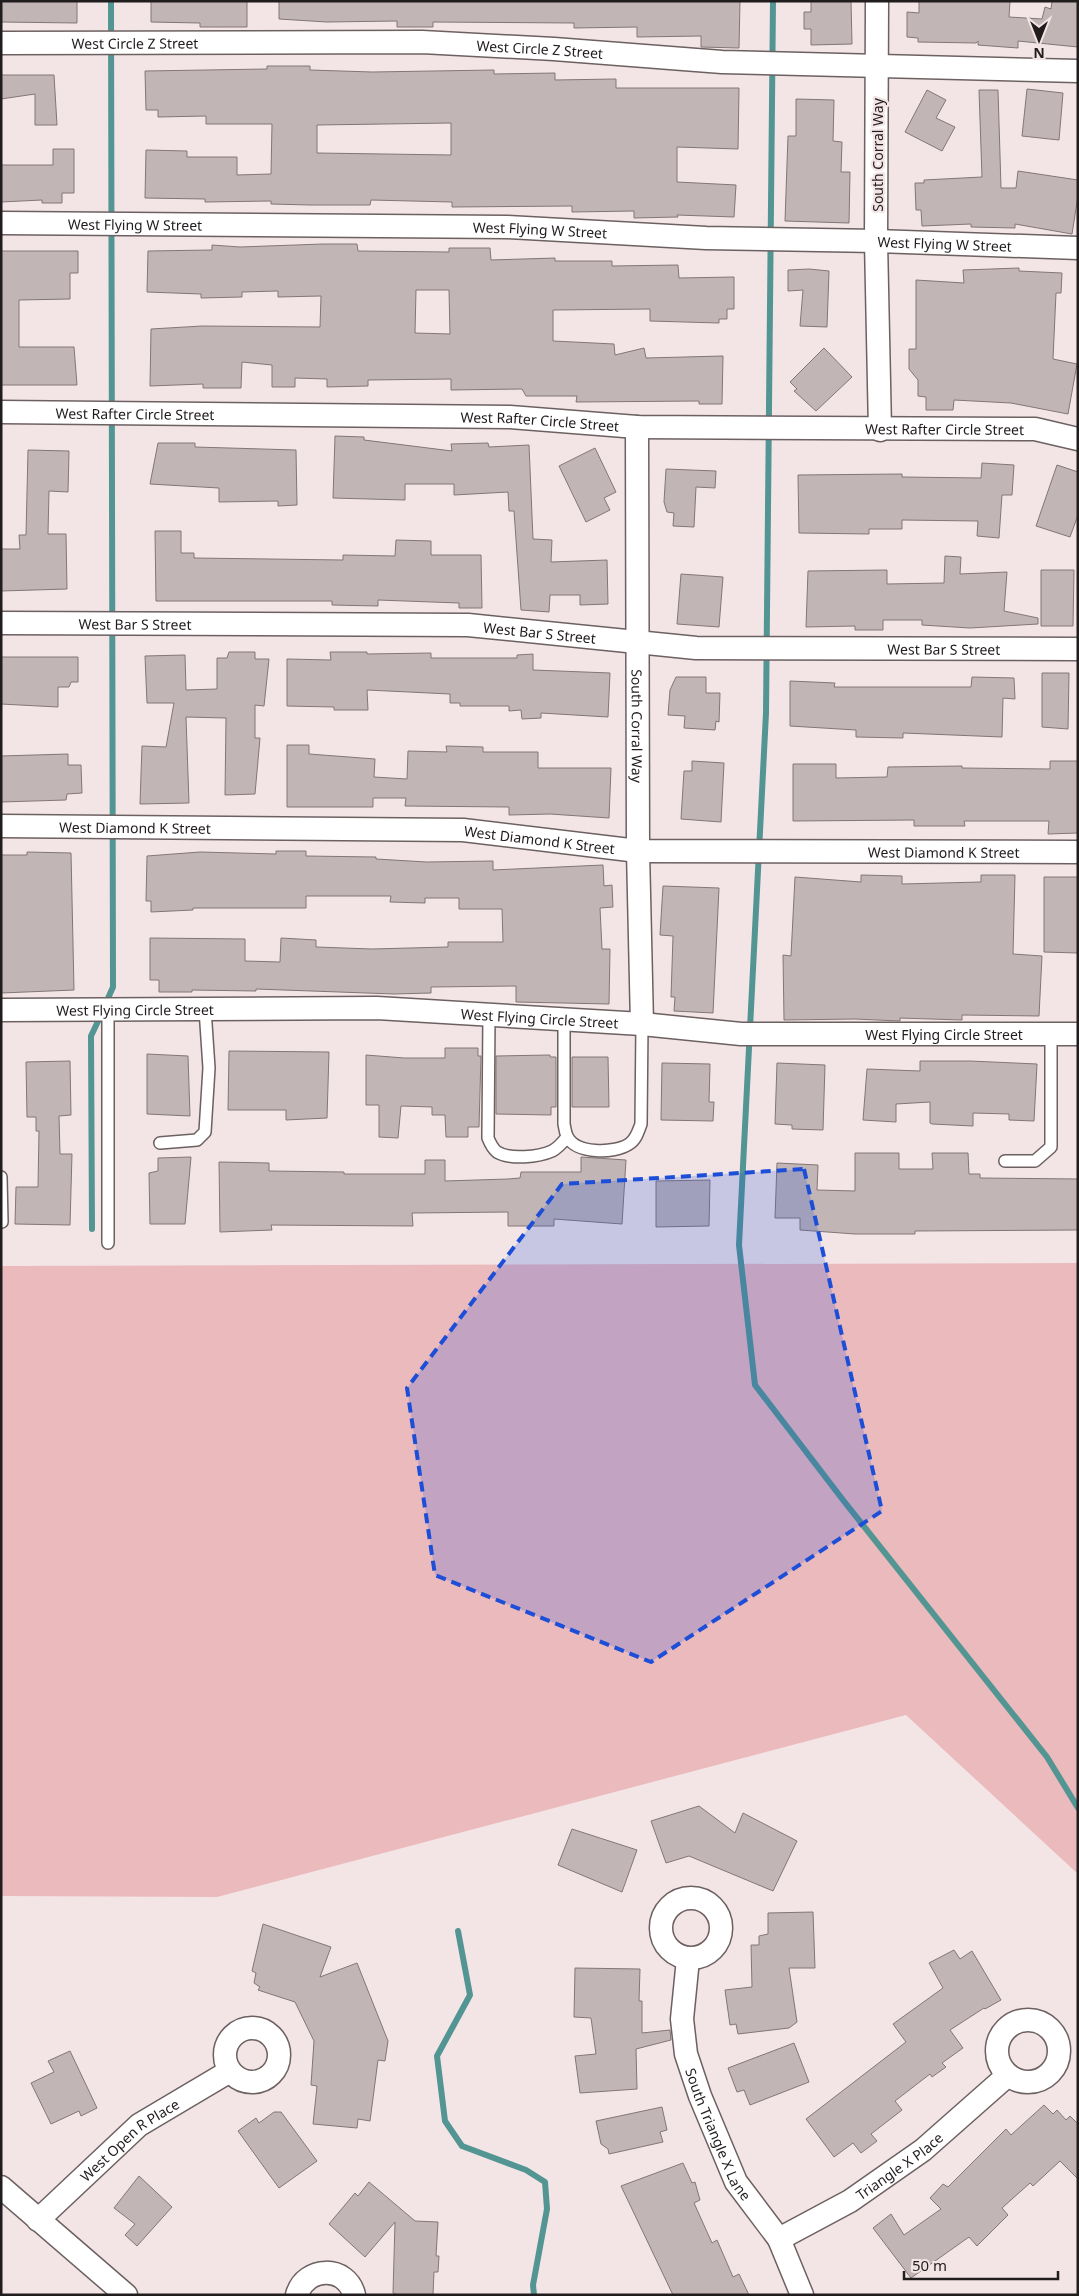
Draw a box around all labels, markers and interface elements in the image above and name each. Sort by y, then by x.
north arrow [1014,15,1064,65]
street label: West Circle Z Street [72,33,198,52]
street label: West Circle Z Street [476,35,604,62]
text: N [1033,44,1045,63]
street label: South Corral Way [868,97,887,212]
street label: West Flying W Street [68,214,202,234]
street label: West Flying W Street [473,217,608,242]
street label: West Flying W Street [877,232,1012,255]
street label: West Rafter Circle Street [55,403,215,424]
street label: West Rafter Circle Street [460,407,620,435]
street label: West Rafter Circle Street [865,419,1024,438]
street label: West Bar S Street [78,614,192,633]
street label: West Bar S Street [482,617,597,647]
street label: West Bar S Street [887,639,1000,658]
street label: South Corral Way [628,669,647,784]
street label: West Diamond K Street [59,817,211,837]
street label: West Diamond K Street [463,821,616,858]
street label: West Diamond K Street [868,842,1020,861]
street label: West Flying Circle Street [56,999,214,1019]
street label: West Flying Circle Street [460,1004,619,1032]
street label: West Flying Circle Street [865,1025,1023,1044]
street label: South Triangle X Lane [682,2065,756,2204]
street label: West Open R Place [76,2094,182,2185]
street label: Triangle X Place [852,2128,947,2204]
scale bar [904,2248,1058,2280]
text: 50 m [912,2255,947,2275]

